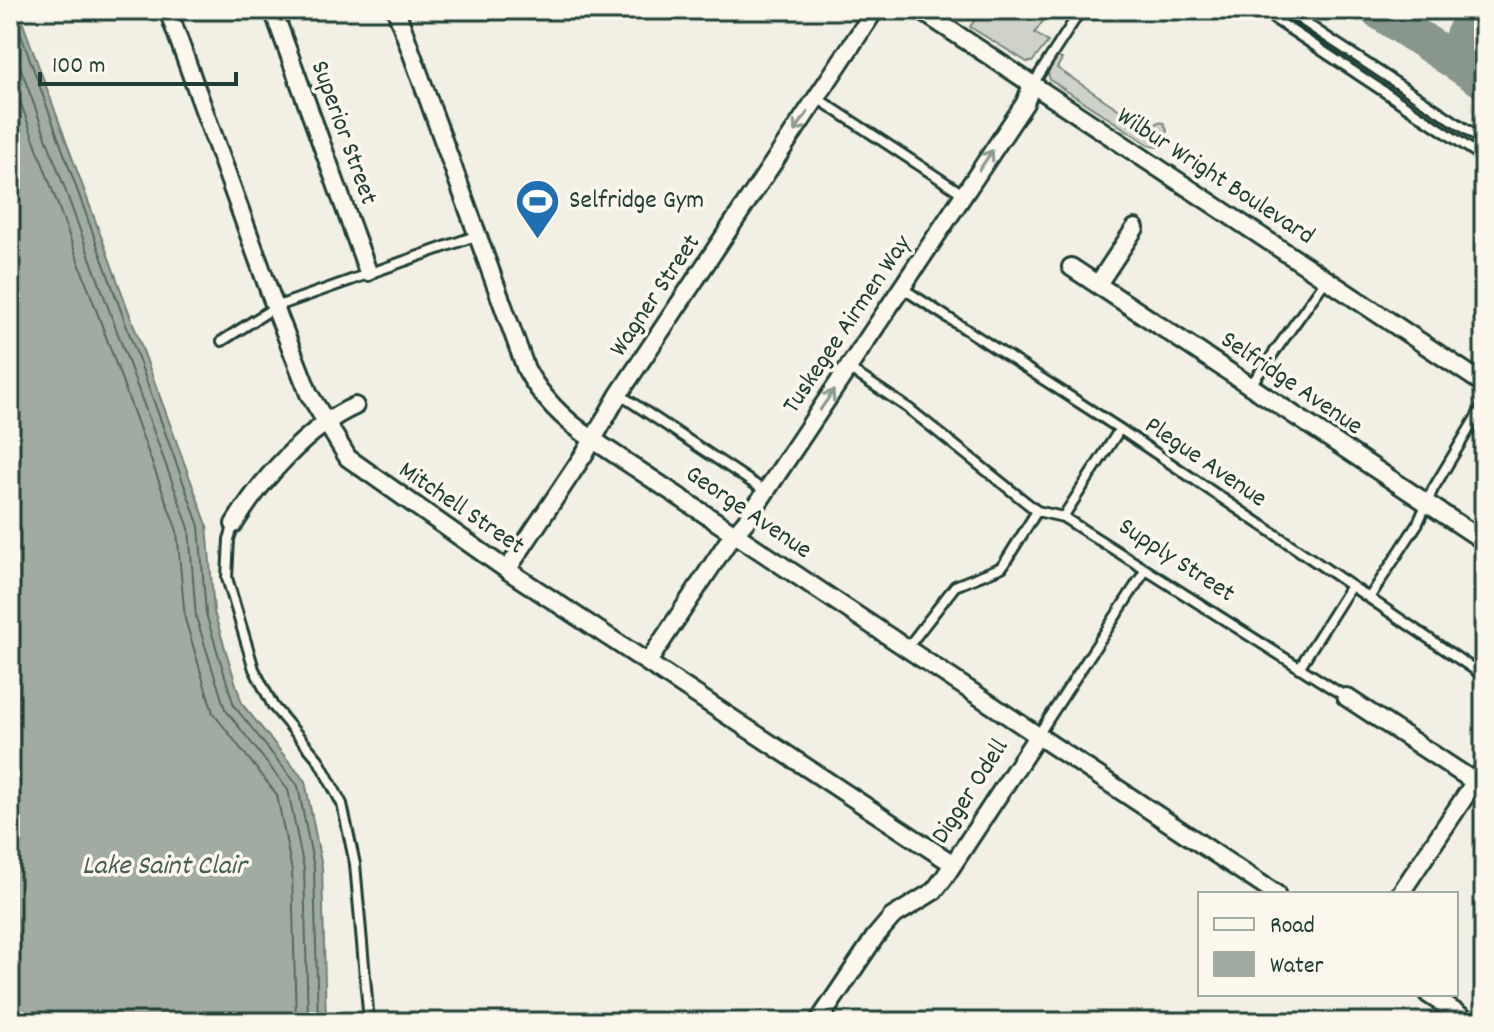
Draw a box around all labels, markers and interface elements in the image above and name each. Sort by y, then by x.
scale bar [40,36,236,86]
text: 100 m [52,50,105,84]
street label: Superior Street [300,56,386,211]
street label: Wilbur Wright Boulevard [1109,99,1321,255]
one-way arrow [793,110,809,132]
one-way arrow [978,150,994,172]
sports icon: Selfridge Gym [514,177,562,240]
place label: Selfridge Gym [569,183,704,220]
street label: Wagner Street [601,227,711,365]
street label: Tuskegee Airmen Way [774,228,922,422]
street label: Selfridge Avenue [1212,323,1370,445]
one-way arrow [819,390,835,412]
street label: Plegue Avenue [1136,408,1274,518]
street label: Mitchell Street [391,453,532,565]
street label: George Avenue [677,457,819,569]
street label: Supply Street [1110,509,1242,613]
street label: Digger Odell [923,732,1019,852]
water label: Lake Saint Clair [82,848,250,888]
legend [1198,892,1458,996]
text: Road [1270,910,1315,944]
text: Water [1270,950,1323,984]

